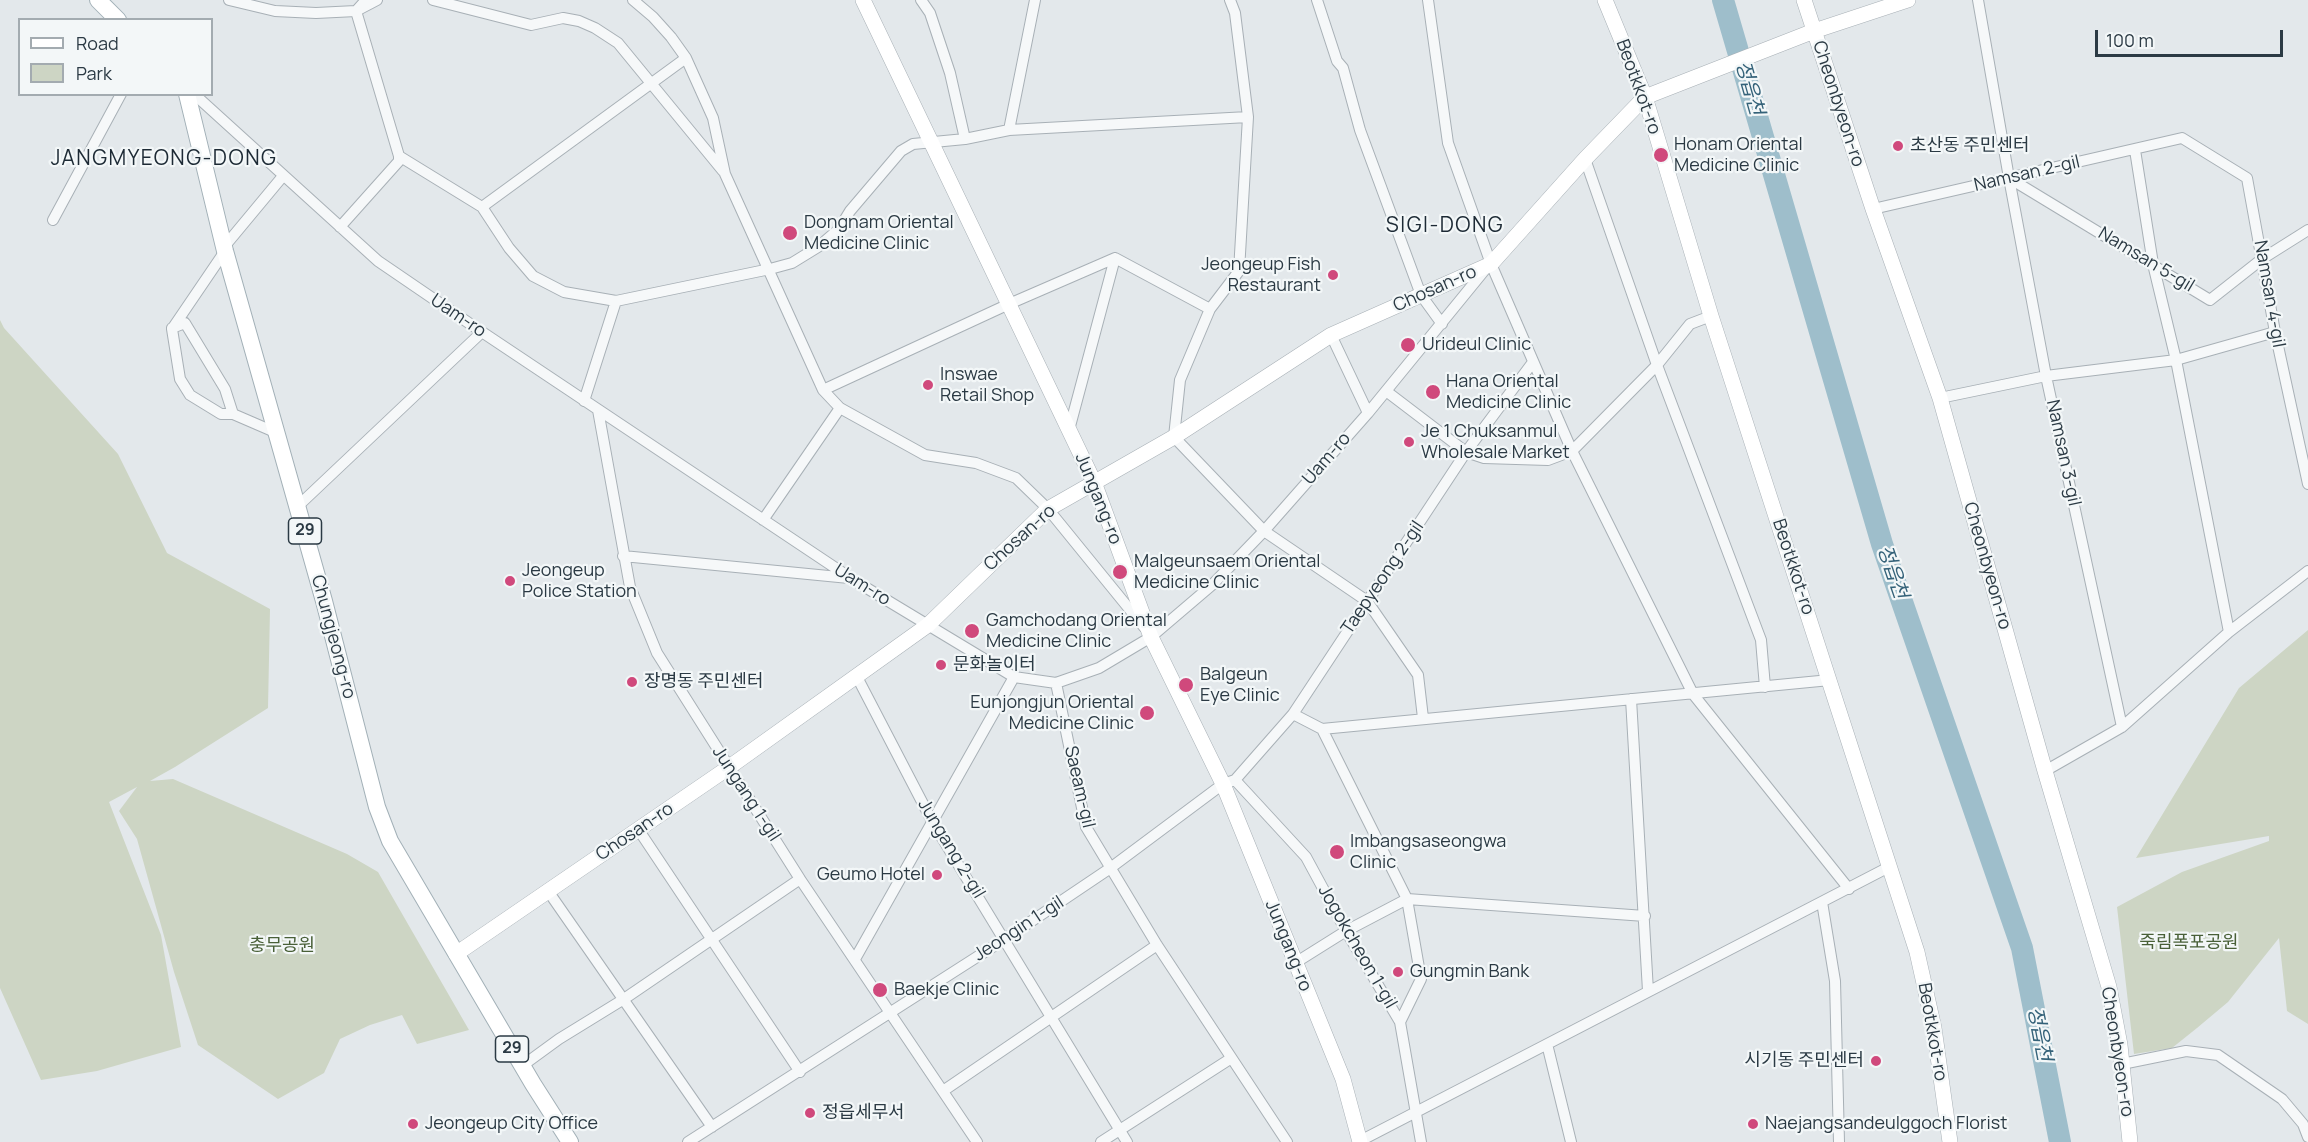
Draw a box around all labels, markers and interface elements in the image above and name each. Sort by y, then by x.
legend [18,18,213,96]
scale bar [2098,18,2286,56]
text: 100 m [2106,28,2154,52]
text: Road [76,31,119,55]
street label: Beotkkot-ro [1611,37,1665,137]
street label: Cheonbyeon-ro [1807,38,1869,170]
water label: 정읍천 [1730,58,1768,118]
text: Park [76,61,112,85]
place label: Honam Oriental Medicine Clinic [1674,134,1803,176]
place label: 초산동 주민센터 [1910,135,2030,157]
marker: 초산동 주민센터 [1891,139,1905,153]
district label: JANGMYEONG-DONG [51,146,277,172]
marker: Honam Oriental Medicine Clinic [1652,146,1670,164]
street label: Namsan 2-gil [1972,151,2082,197]
place label: Dongnam Oriental Medicine Clinic [804,212,954,254]
district label: SIGI-DONG [1386,213,1504,239]
street label: Namsan 5-gil [2094,223,2198,297]
marker: Dongnam Oriental Medicine Clinic [781,224,799,242]
street label: Namsan 4-gil [2249,239,2289,349]
place label: Jeongeup Fish Restaurant [1201,254,1321,296]
street label: Chosan-ro [1390,261,1480,317]
marker: Jeongeup Fish Restaurant [1326,268,1340,282]
street label: Uam-ro [426,290,490,342]
place label: Urideul Clinic [1422,334,1531,356]
marker: Urideul Clinic [1399,336,1417,354]
place label: Inswae Retail Shop [940,364,1034,406]
place label: Hana Oriental Medicine Clinic [1446,371,1571,413]
marker: Inswae Retail Shop [921,378,935,392]
marker: Hana Oriental Medicine Clinic [1424,383,1442,401]
street label: Namsan 3-gil [2041,398,2085,508]
place label: Je 1 Chuksanmul Wholesale Market [1421,421,1570,464]
street label: Uam-ro [1298,428,1356,490]
marker: Je 1 Chuksanmul Wholesale Market [1402,435,1416,449]
street label: Jungang-ro [1070,450,1126,548]
street label: Chosan-ro [980,500,1060,576]
street label: Cheonbyeon-ro [1959,500,2015,632]
street label: Beotkkot-ro [1767,516,1819,618]
street label: Taepyeong 2-gil [1337,517,1429,639]
road number: 29 [288,518,322,544]
water label: 정읍천 [1872,542,1912,602]
place label: Malgeunsaem Oriental Medicine Clinic [1134,551,1321,594]
street label: Uam-ro [830,559,894,611]
place label: Jeongeup Police Station [522,560,637,602]
marker: Malgeunsaem Oriental Medicine Clinic [1111,563,1129,581]
street label: Chungjeong-ro [306,573,360,701]
marker: Jeongeup Police Station [503,574,517,588]
place label: Gamchodang Oriental Medicine Clinic [986,610,1167,652]
marker: Gamchodang Oriental Medicine Clinic [963,622,981,640]
place label: 문화놀이터 [953,654,1036,676]
marker: 문화놀이터 [934,658,948,672]
place label: Balgeun Eye Clinic [1200,664,1280,706]
place label: 장명동 주민센터 [644,671,764,693]
marker: 장명동 주민센터 [625,675,639,689]
marker: Balgeun Eye Clinic [1177,676,1195,694]
place label: Eunjongjun Oriental Medicine Clinic [970,692,1134,734]
marker: Eunjongjun Oriental Medicine Clinic [1138,704,1156,722]
street label: Jungang 1-gil [707,742,785,846]
street label: Saeam-gil [1059,744,1099,830]
street label: Jungang 2-gil [913,795,989,903]
street label: Chosan-ro [592,798,678,866]
place label: Imbangsaseongwa Clinic [1350,831,1506,874]
marker: Imbangsaseongwa Clinic [1328,843,1346,861]
place label: Geumo Hotel [817,864,925,886]
marker: Geumo Hotel [930,868,944,882]
street label: Jogokcheon 1-gil [1313,881,1401,1013]
street label: Jeongin 1-gil [970,892,1068,966]
street label: Jungang-ro [1260,897,1316,995]
park label: 죽림폭포공원 [2139,932,2239,954]
park label: 충무공원 [249,935,315,957]
place label: Gungmin Bank [1410,961,1529,983]
marker: Gungmin Bank [1391,965,1405,979]
place label: Baekje Clinic [894,979,999,1001]
marker: Baekje Clinic [871,981,889,999]
street label: Beotkkot-ro [1913,981,1951,1083]
street label: Cheonbyeon-ro [2096,986,2138,1118]
water label: 정읍천 [2022,1005,2056,1063]
road number: 29 [496,1036,528,1062]
place label: 시기동 주민센터 [1744,1050,1864,1072]
marker: 시기동 주민센터 [1869,1054,1883,1068]
place label: 정읍세무서 [822,1102,905,1124]
marker: 정읍세무서 [803,1106,817,1120]
place label: Jeongeup City Office [425,1113,598,1135]
place label: Naejangsandeulggoch Florist [1765,1113,2007,1135]
marker: Jeongeup City Office [406,1117,420,1131]
marker: Naejangsandeulggoch Florist [1746,1117,1760,1131]

